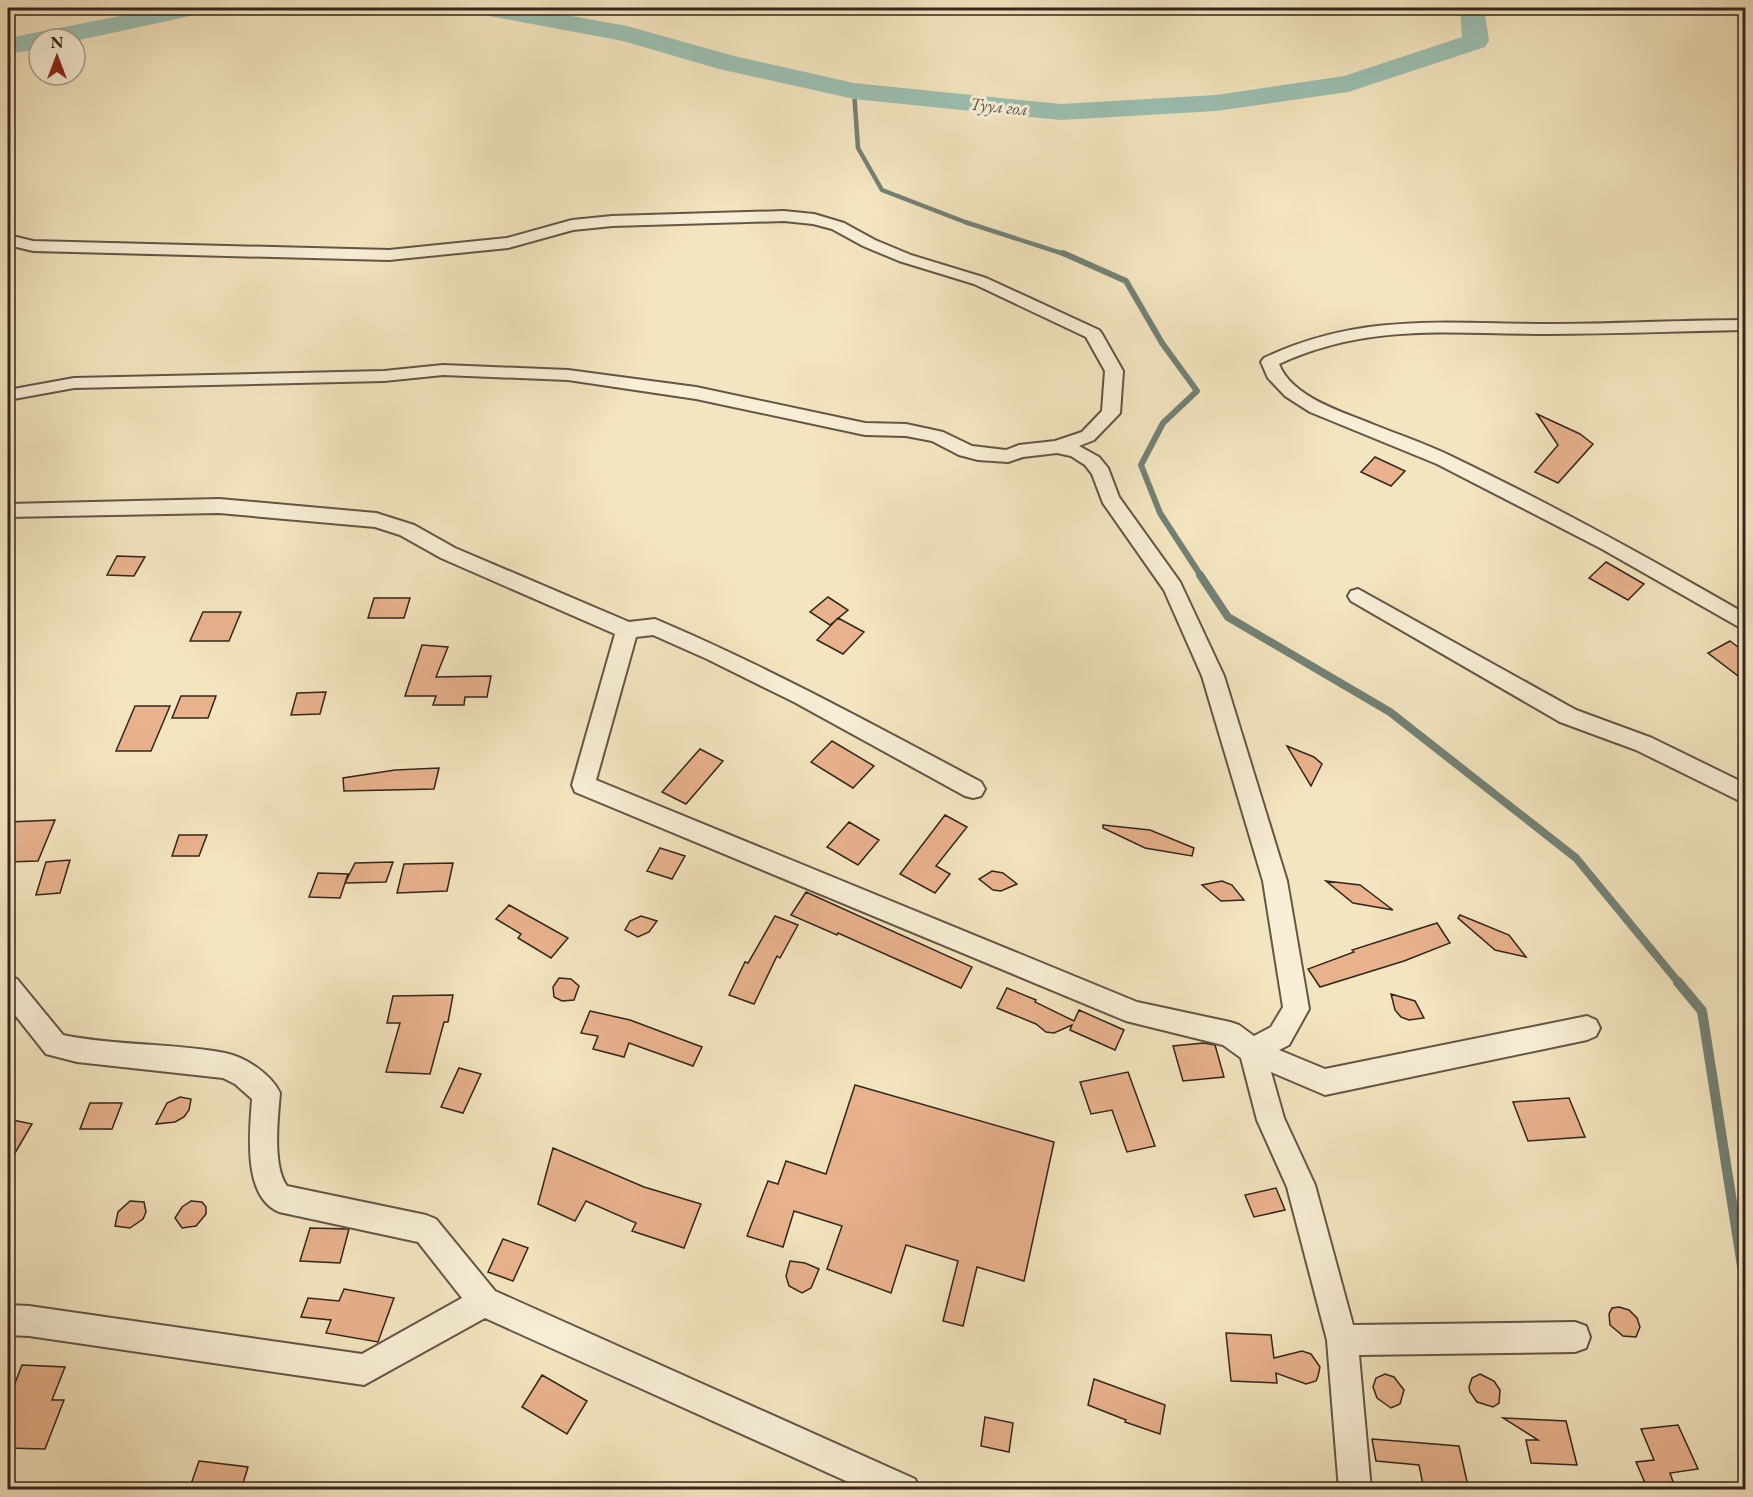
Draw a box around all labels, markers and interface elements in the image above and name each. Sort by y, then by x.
north arrow [27,27,87,87]
text: N [51,32,64,53]
water label: Туул гол [969,92,1029,121]

